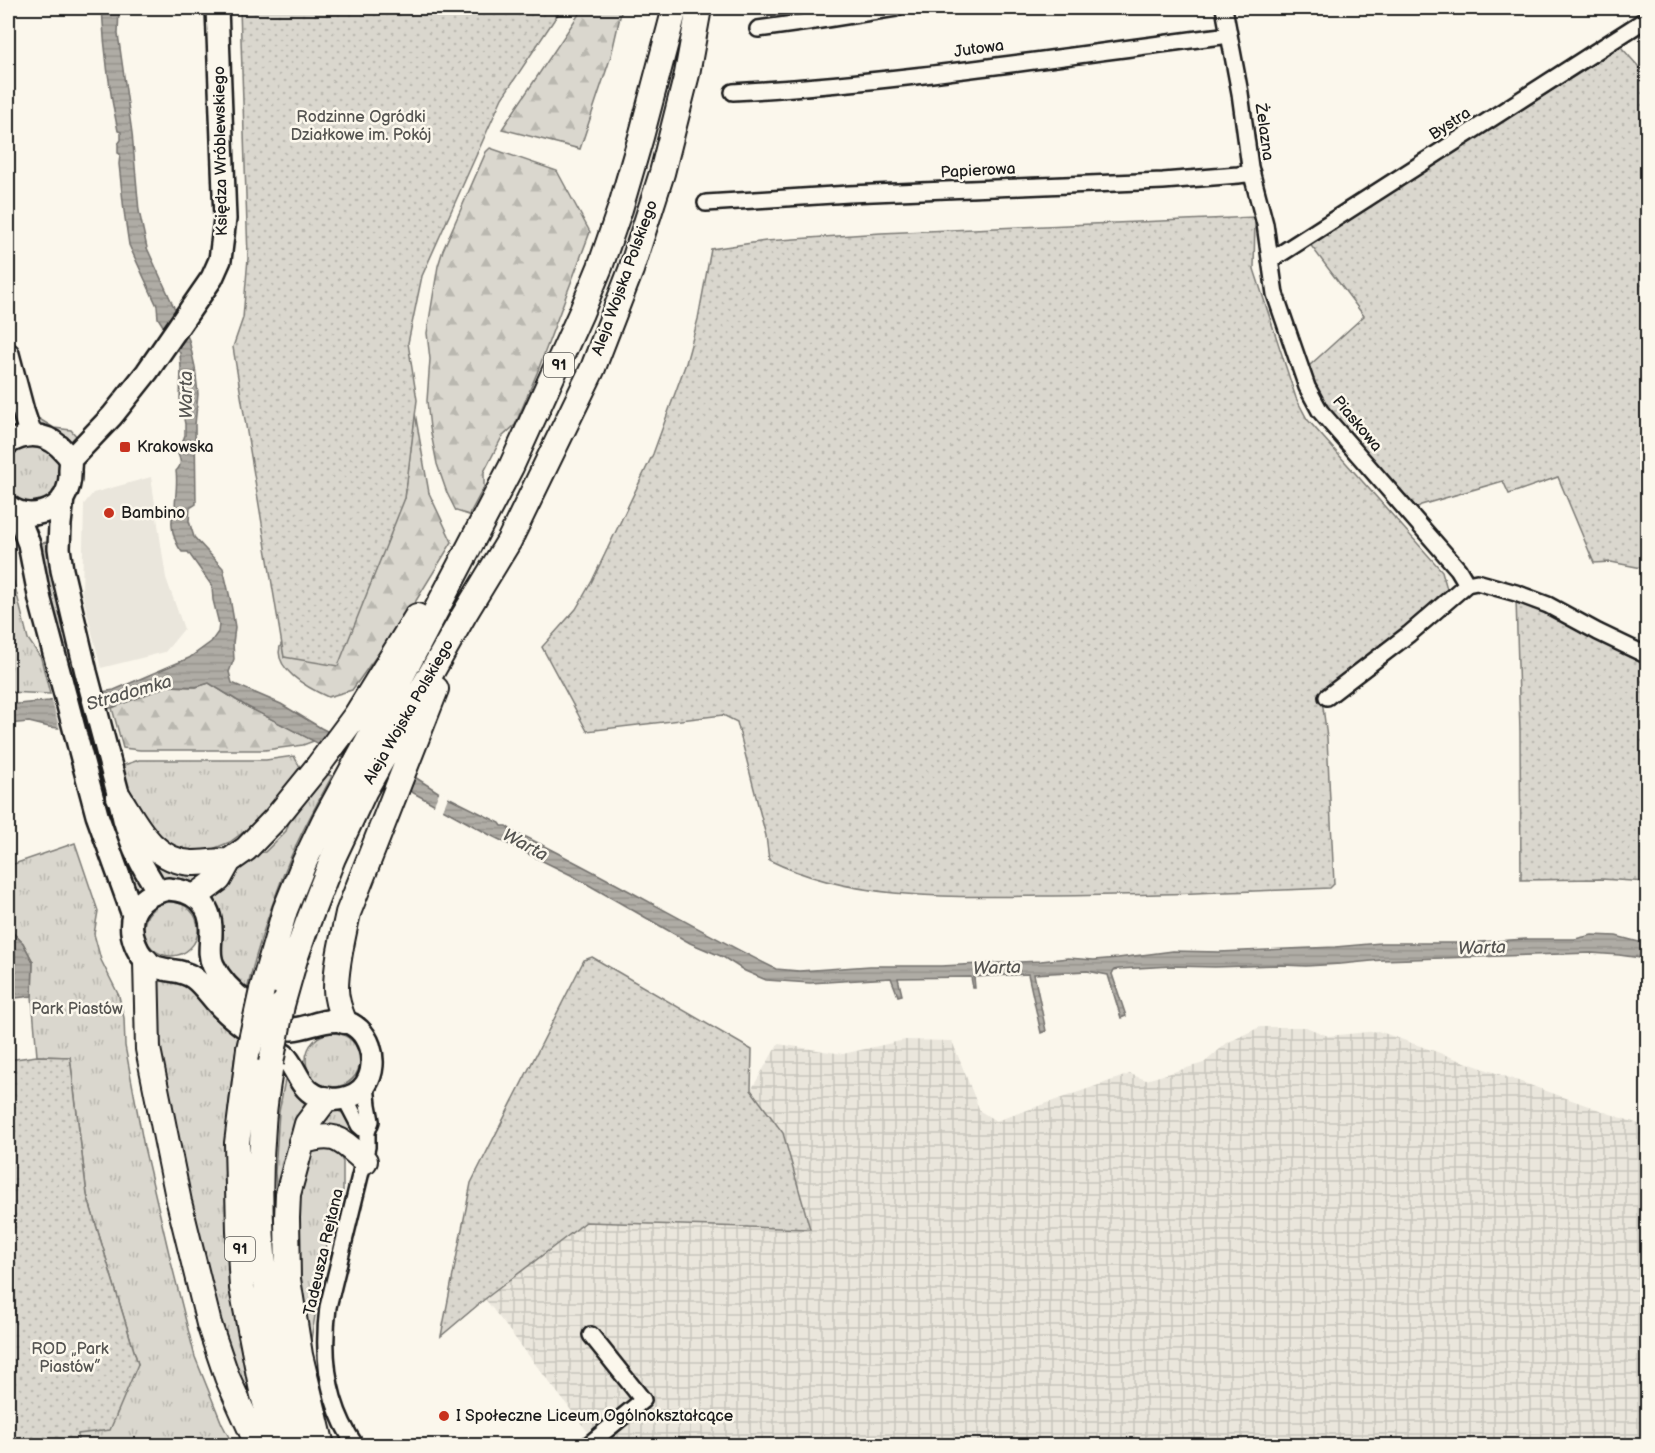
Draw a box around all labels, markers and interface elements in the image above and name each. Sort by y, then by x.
street label: Jutowa [953,36,1005,62]
street label: Księdza Wróblewskiego [210,66,232,236]
street label: Żelazna [1250,101,1279,162]
street label: Bystra [1426,104,1474,144]
park label: Rodzinne Ogródki Działkowe im. Pokój [291,108,431,145]
street label: Papierowa [940,160,1016,182]
street label: Aleja Wojska Polskiego [588,198,662,358]
road number: 91 [544,353,574,377]
water label: Warta [176,371,197,419]
street label: Piaskowa [1328,392,1386,456]
place label: Krakowska [137,438,214,457]
marker: Krakowska [118,440,132,454]
place label: Bambino [121,504,185,523]
marker: Bambino [102,506,116,520]
street label: Aleja Wojska Polskiego [360,636,458,788]
water label: Stradomka [84,671,174,715]
water label: Warta [499,824,551,866]
water label: Warta [1458,937,1506,959]
water label: Warta [973,957,1021,979]
park label: Park Piastów [31,1000,123,1019]
street label: Tadeusza Rejtana [300,1187,348,1317]
road number: 91 [225,1237,255,1261]
park label: ROD „Park Piastów” [31,1340,109,1377]
place label: I Społeczne Liceum Ogólnokształcące [456,1407,734,1426]
marker: I Społeczne Liceum Ogólnokształcące [437,1409,451,1423]

